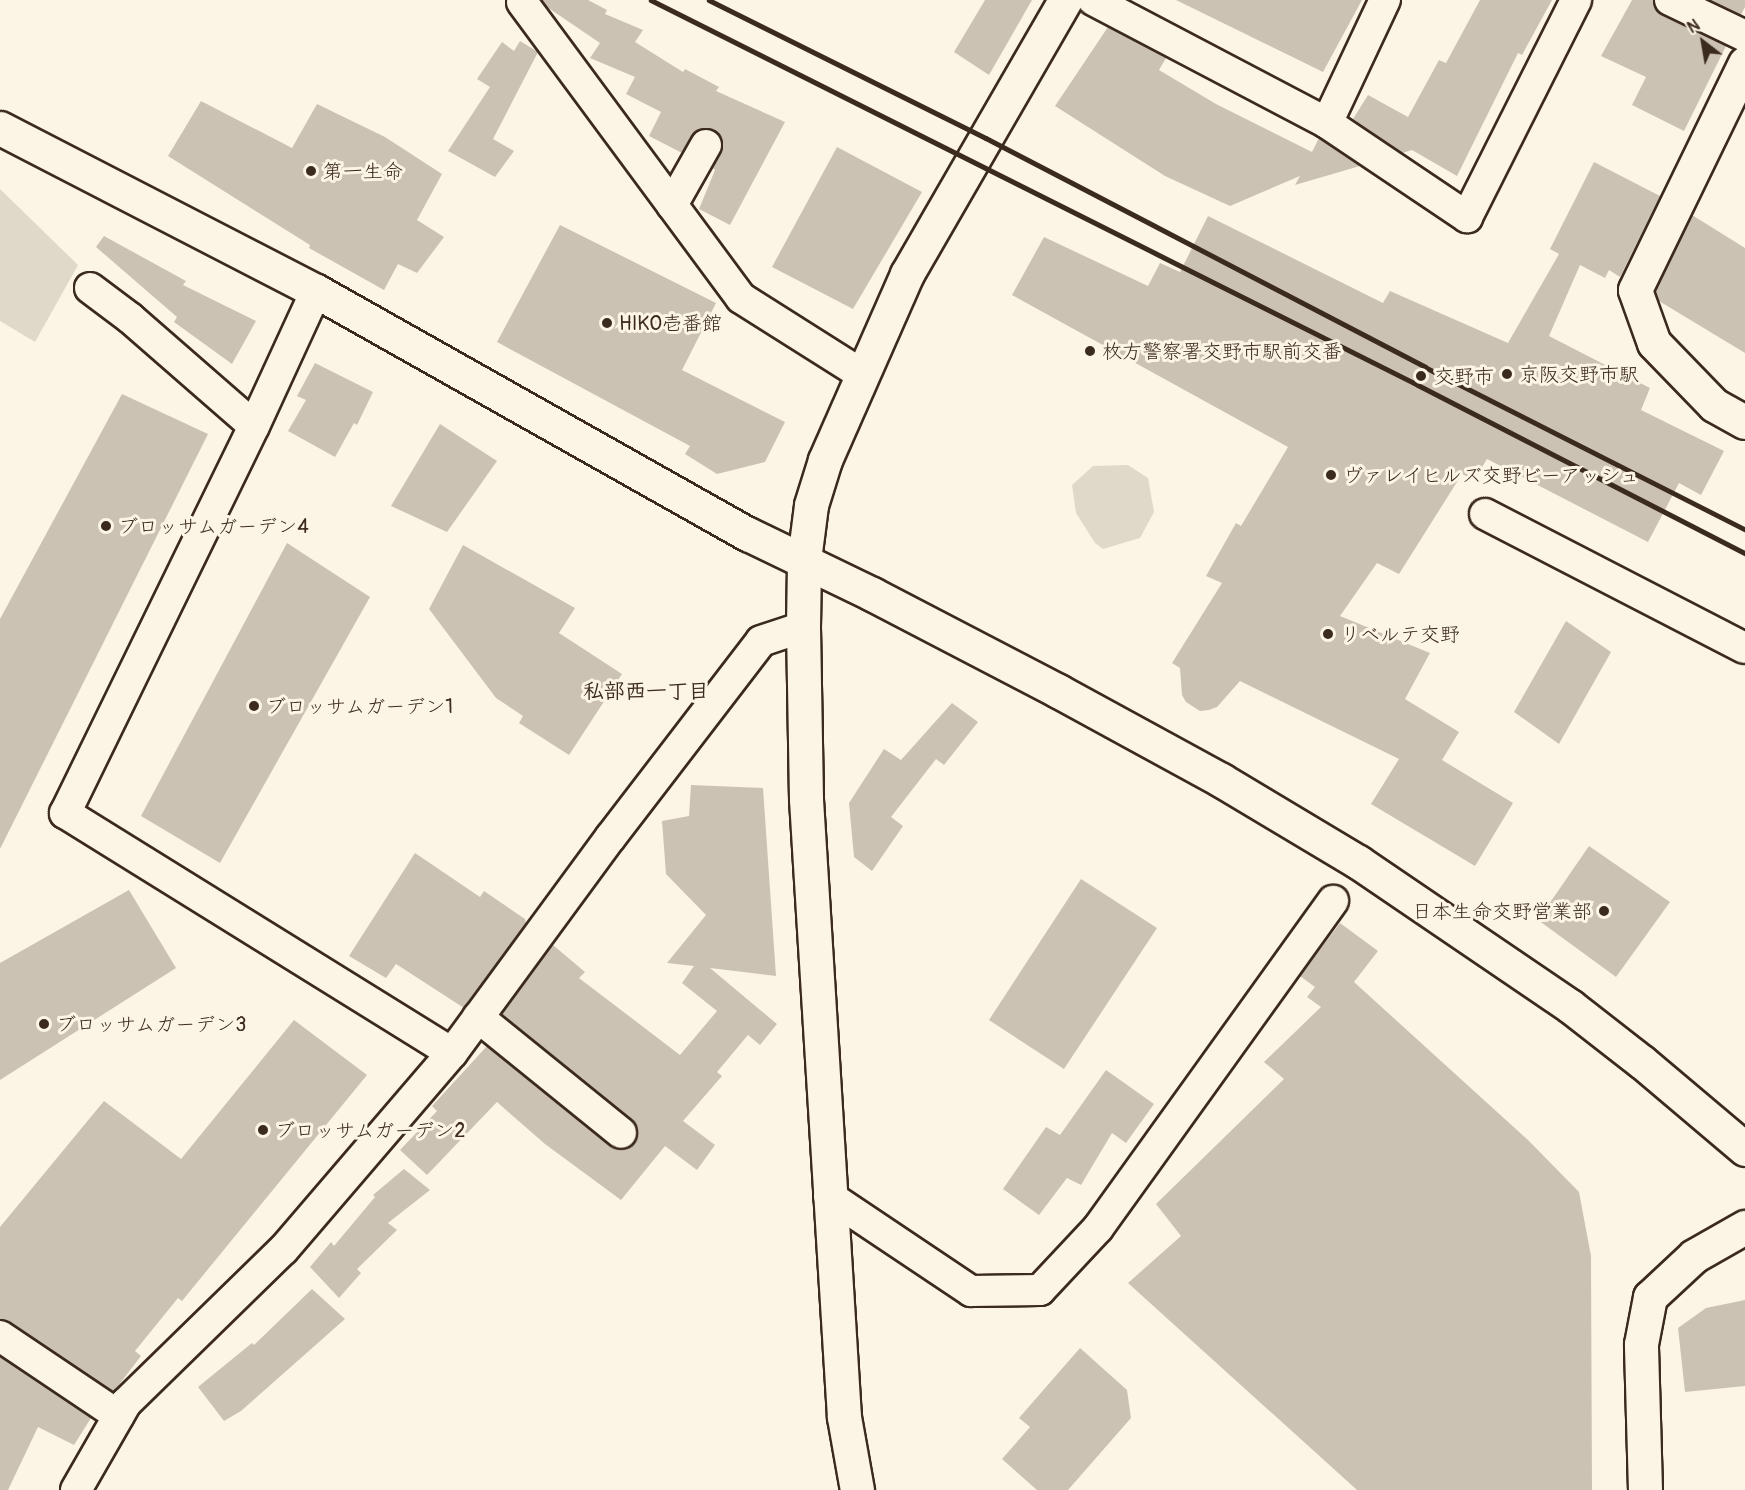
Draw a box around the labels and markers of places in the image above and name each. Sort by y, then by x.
place label: 第一生命 [323,159,403,183]
marker: 第一生命 [304,164,318,178]
place label: HIKO壱番館 [619,311,722,335]
marker: HIKO壱番館 [600,316,614,330]
place label: 枚方警察署交野市駅前交番 [1102,339,1342,363]
marker: 枚方警察署交野市駅前交番 [1083,344,1097,358]
place label: 京阪交野市駅 [1519,362,1639,386]
place label: 交野市 [1434,364,1494,388]
marker: 交野市 [1412,367,1430,385]
marker: 京阪交野市駅 [1500,367,1514,381]
place label: ヴァレイヒルズ交野ビーアッシュ [1343,463,1642,487]
marker: ヴァレイヒルズ交野ビーアッシュ [1324,468,1338,482]
place label: ブロッサムガーデン4 [118,514,310,538]
marker: ブロッサムガーデン4 [99,519,113,533]
place label: リベルテ交野 [1340,622,1460,646]
marker: リベルテ交野 [1321,627,1335,641]
place label: ブロッサムガーデン1 [266,694,454,718]
marker: ブロッサムガーデン1 [247,699,261,713]
place label: 日本生命交野営業部 [1412,899,1592,923]
marker: 日本生命交野営業部 [1597,904,1611,918]
place label: ブロッサムガーデン3 [56,1012,247,1036]
marker: ブロッサムガーデン3 [37,1017,51,1031]
place label: ブロッサムガーデン2 [275,1118,466,1142]
marker: ブロッサムガーデン2 [256,1123,270,1137]

